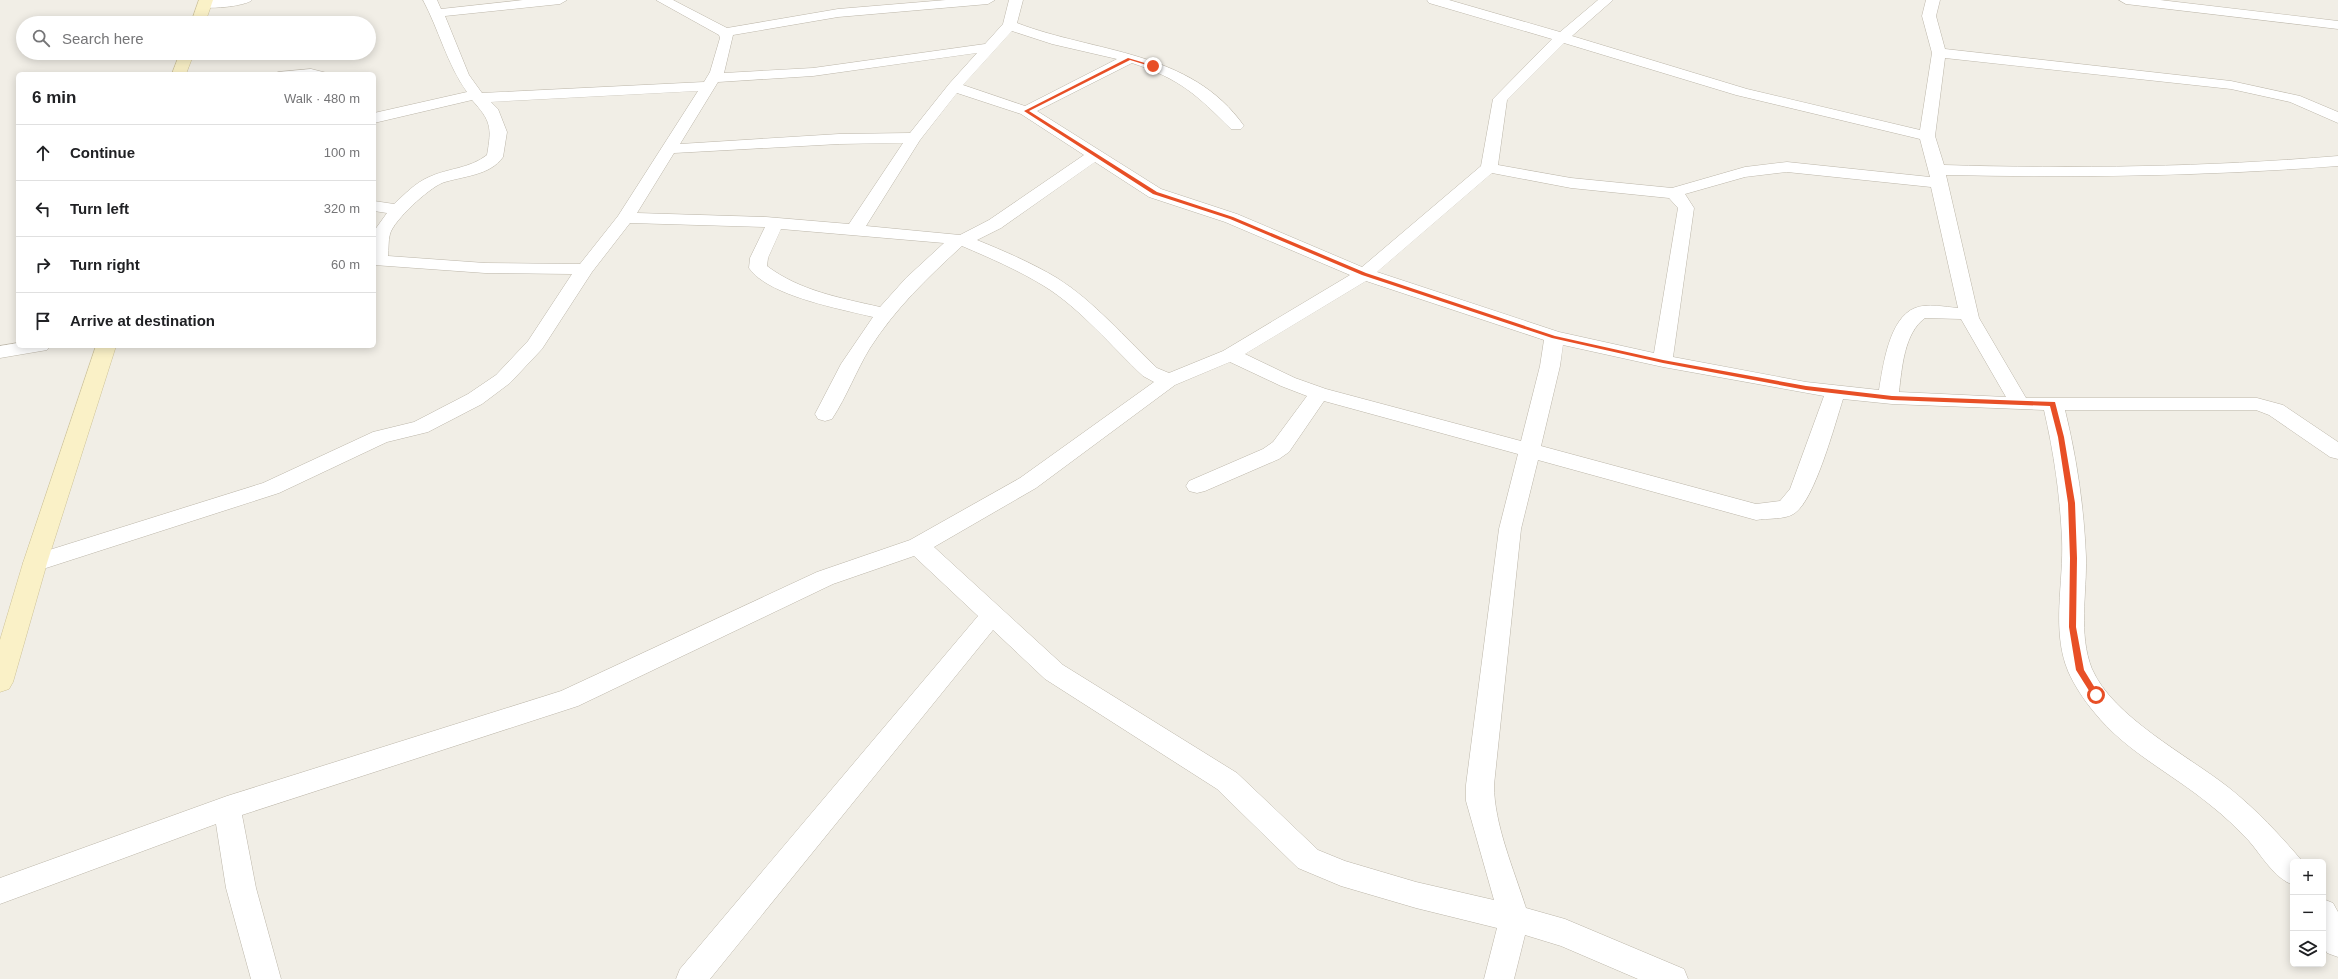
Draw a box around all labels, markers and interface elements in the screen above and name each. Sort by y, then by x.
search box [16,16,376,60]
icon: search [30,27,52,49]
text: Search here [62,30,144,47]
route end [1144,57,1162,75]
text: 6 min [32,88,76,107]
text: Walk · 480 m [284,91,360,106]
icon: ahead [32,142,54,164]
text: Continue [70,144,135,161]
text: 100 m [324,145,360,160]
icon: left [32,198,54,220]
text: Turn left [70,200,129,217]
text: 320 m [324,201,360,216]
icon: right [32,254,54,276]
text: Turn right [70,256,140,273]
text: 60 m [331,257,360,272]
icon: arrive [32,310,54,332]
text: Arrive at destination [70,312,215,329]
route start [2087,686,2105,704]
map controls [2290,859,2326,967]
button: + [2290,859,2326,895]
button: − [2290,895,2326,931]
button: layers [2290,931,2326,967]

